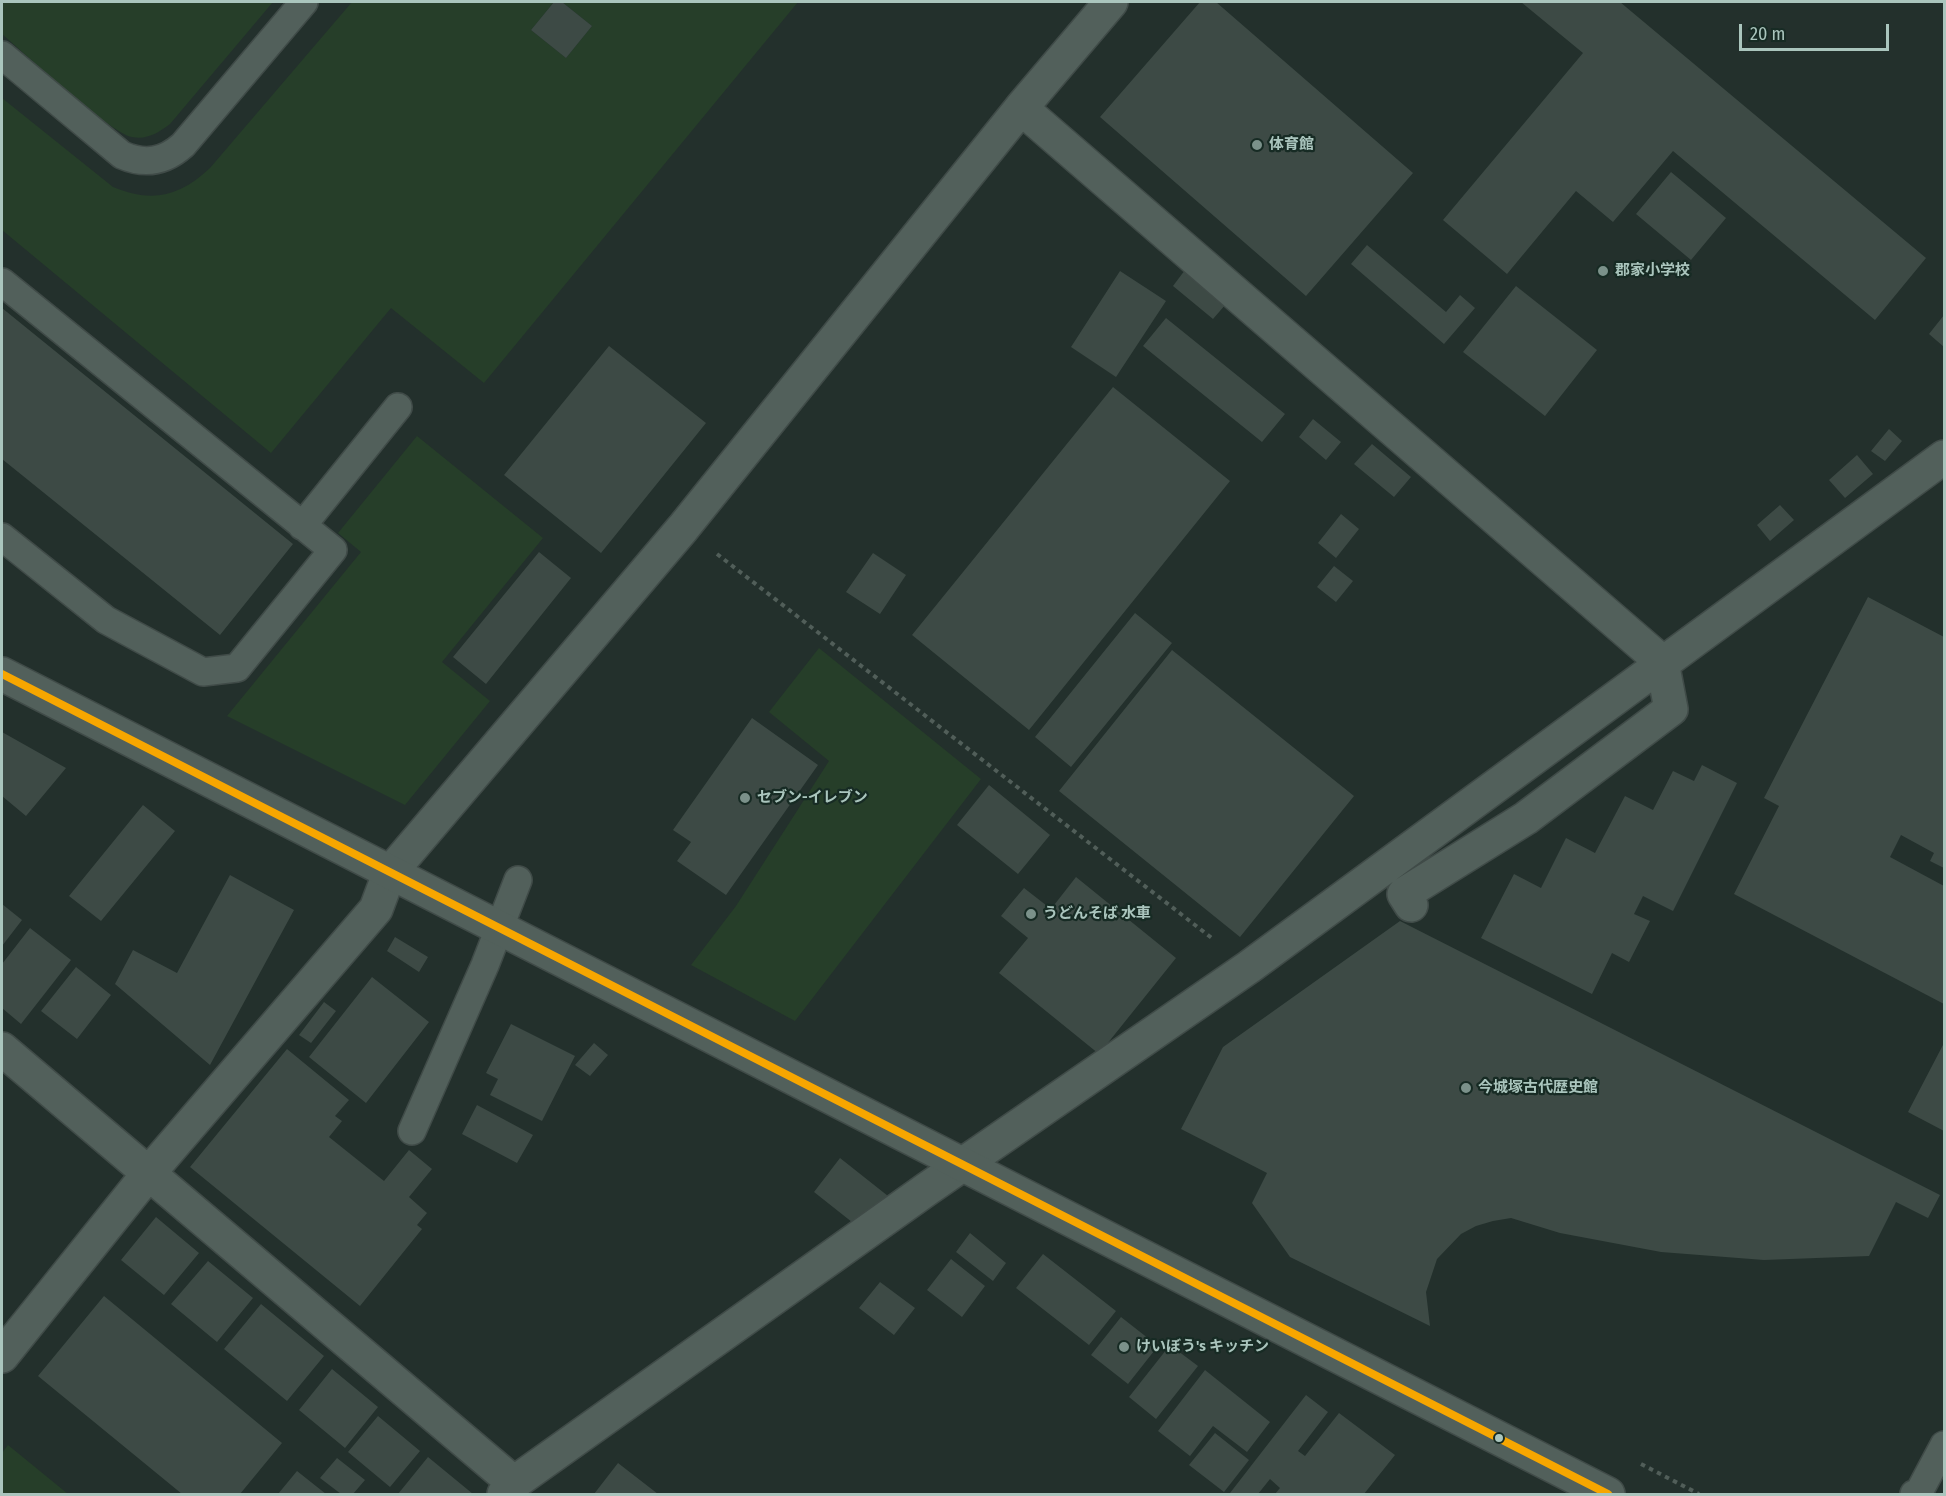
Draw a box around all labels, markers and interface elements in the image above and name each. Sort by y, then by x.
scale bar [1742,12,1892,50]
text: 20 m [1750,23,1785,45]
place label: 体育館 [1269,136,1314,154]
marker: 体育館 [1250,138,1264,152]
place label: 郡家小学校 [1615,262,1690,280]
marker: 郡家小学校 [1596,264,1610,278]
place label: セブン-イレブン [757,789,868,807]
marker: セブン-イレブン [738,791,752,805]
place label: うどんそば 水車 [1043,905,1151,923]
marker: うどんそば 水車 [1024,907,1038,921]
place label: 今城塚古代歴史館 [1478,1079,1598,1097]
marker: 今城塚古代歴史館 [1459,1081,1473,1095]
place label: けいぼう's キッチン [1136,1338,1269,1356]
marker: けいぼう's キッチン [1117,1340,1131,1354]
unlabelled marker [1493,1432,1505,1444]

